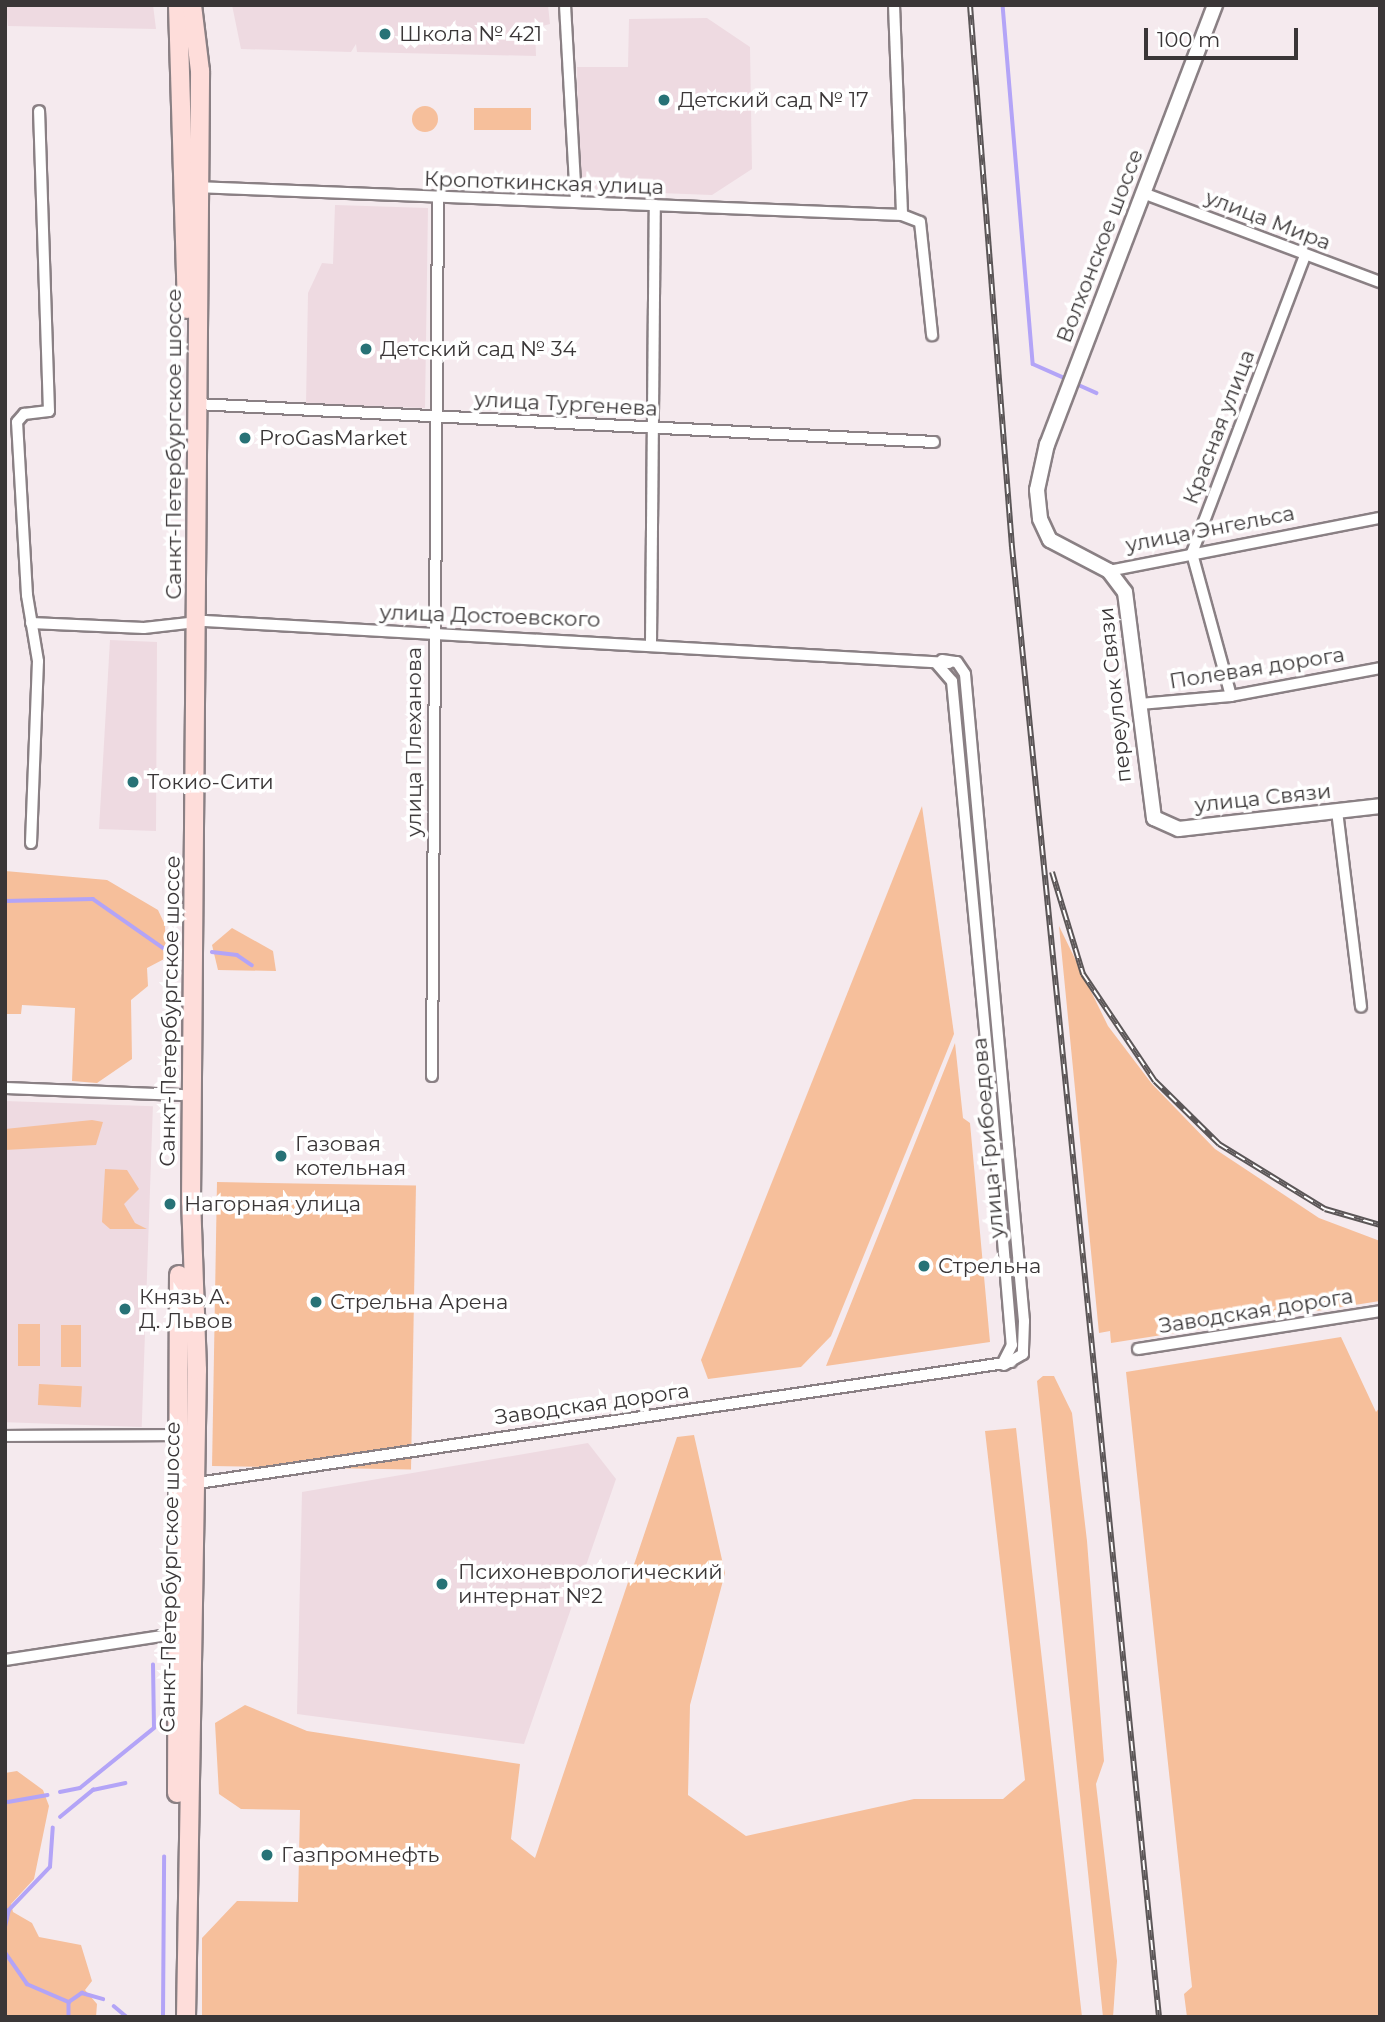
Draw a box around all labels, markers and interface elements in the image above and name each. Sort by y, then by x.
scale bar [1147,14,1301,58]
place label: Школа № 421 [399,21,542,47]
marker: Школа № 421 [377,26,393,42]
text: 100 m [1157,27,1220,52]
place label: Детский сад № 17 [678,87,869,113]
marker: Детский сад № 17 [656,92,672,108]
street label: Волхонское шоссе [1051,146,1149,346]
street label: Кропоткинская улица [424,166,664,200]
street label: улица Мира [1202,185,1334,255]
street label: Санкт-Петербургское шоссе [161,288,187,600]
place label: Детский сад № 34 [380,336,576,362]
marker: Детский сад № 34 [358,341,374,357]
street label: Красная улица [1178,346,1260,508]
street label: улица Тургенева [474,387,658,421]
place label: ProGasMarket [259,425,408,451]
marker: ProGasMarket [237,430,253,446]
street label: улица Энгельса [1123,500,1297,558]
street label: улица Достоевского [379,600,601,632]
street label: переулок Связи [1093,606,1137,784]
street label: Полевая дорога [1168,642,1346,694]
street label: улица Плеханова [401,647,427,837]
place label: Токио-Сити [147,769,274,795]
marker: Токио-Сити [125,774,141,790]
street label: улица Связи [1193,778,1333,818]
street label: Санкт-Петербургское шоссе [155,855,185,1167]
street label: улица Грибоедова [967,1037,1009,1239]
place label: Газовая котельная [295,1131,406,1181]
marker: Газовая котельная [273,1148,289,1164]
place label: Нагорная улица [184,1191,361,1217]
marker: Нагорная улица [162,1196,178,1212]
place label: Стрельна [938,1253,1041,1279]
marker: Стрельна [916,1258,932,1274]
street label: Заводская дорога [1157,1283,1355,1339]
place label: Князь А. Д. Львов [139,1284,233,1334]
place label: Стрельна Арена [330,1289,508,1315]
marker: Стрельна Арена [308,1294,324,1310]
marker: Князь А. Д. Львов [117,1301,133,1317]
street label: Заводская дорога [493,1378,691,1430]
street label: Санкт-Петербургское шоссе [155,1421,185,1733]
place label: Психоневрологический интернат №2 [458,1559,723,1609]
marker: Психоневрологический интернат №2 [432,1574,452,1594]
place label: Газпромнефть [281,1842,439,1868]
marker: Газпромнефть [259,1847,275,1863]

